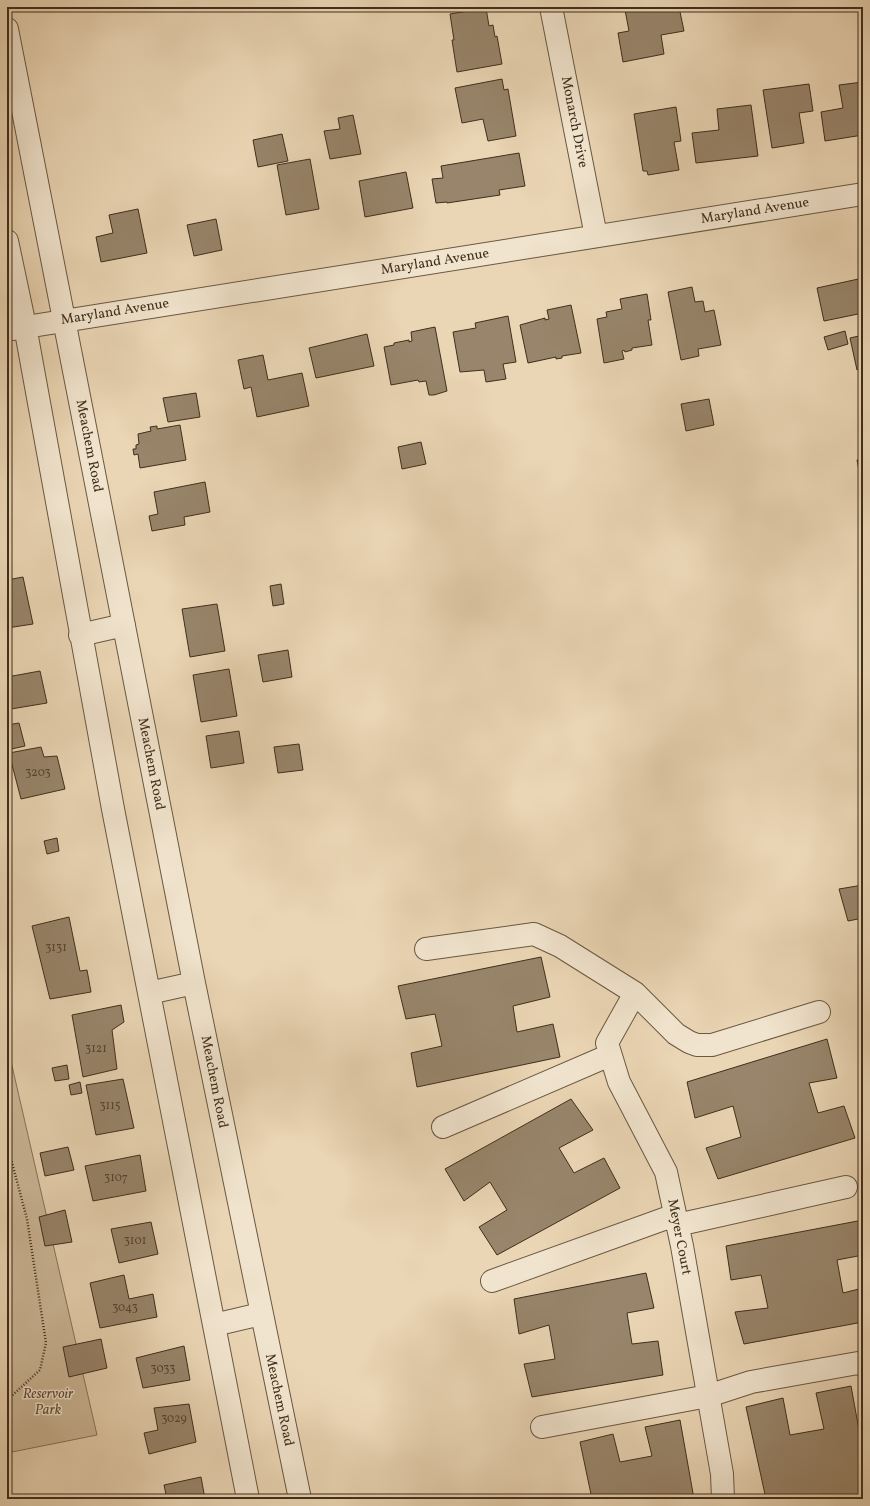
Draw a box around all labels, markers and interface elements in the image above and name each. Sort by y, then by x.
street label: Monarch Drive [556,75,592,170]
street label: Maryland Avenue [699,193,811,229]
street label: Maryland Avenue [379,244,491,280]
street label: Maryland Avenue [59,294,171,330]
street label: Meachem Road [71,398,107,494]
street label: Meachem Road [133,716,169,812]
house number: 3203 [25,765,51,781]
house number: 3131 [45,940,67,956]
street label: Meachem Road [196,1034,232,1130]
house number: 3121 [85,1041,107,1057]
house number: 3115 [99,1098,121,1114]
house number: 3107 [104,1170,128,1186]
street label: Meyer Court [662,1197,696,1277]
house number: 3101 [124,1233,146,1249]
house number: 3043 [112,1300,138,1316]
street label: Meachem Road [260,1352,298,1448]
house number: 3033 [150,1361,176,1377]
park label: Reservoir Park [23,1385,74,1420]
house number: 3029 [161,1411,187,1427]

